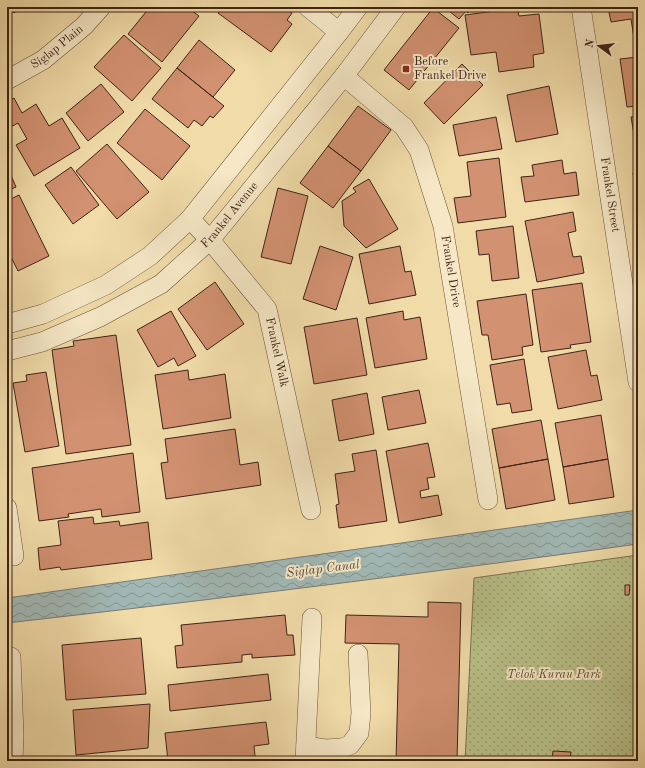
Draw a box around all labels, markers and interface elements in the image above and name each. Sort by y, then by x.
street label: Siglap Plain [29,23,86,71]
north arrow [579,26,619,66]
text: N [584,38,597,49]
place label: Before Frankel Drive [414,56,487,82]
marker: Before Frankel Drive [401,64,411,74]
street label: Frankel Street [598,157,621,233]
street label: Frankel Avenue [199,180,261,251]
street label: Frankel Drive [439,235,462,309]
street label: Frankel Walk [263,316,290,389]
water label: Siglap Canal [286,558,361,580]
park label: Telok Kurau Park [507,669,601,681]

